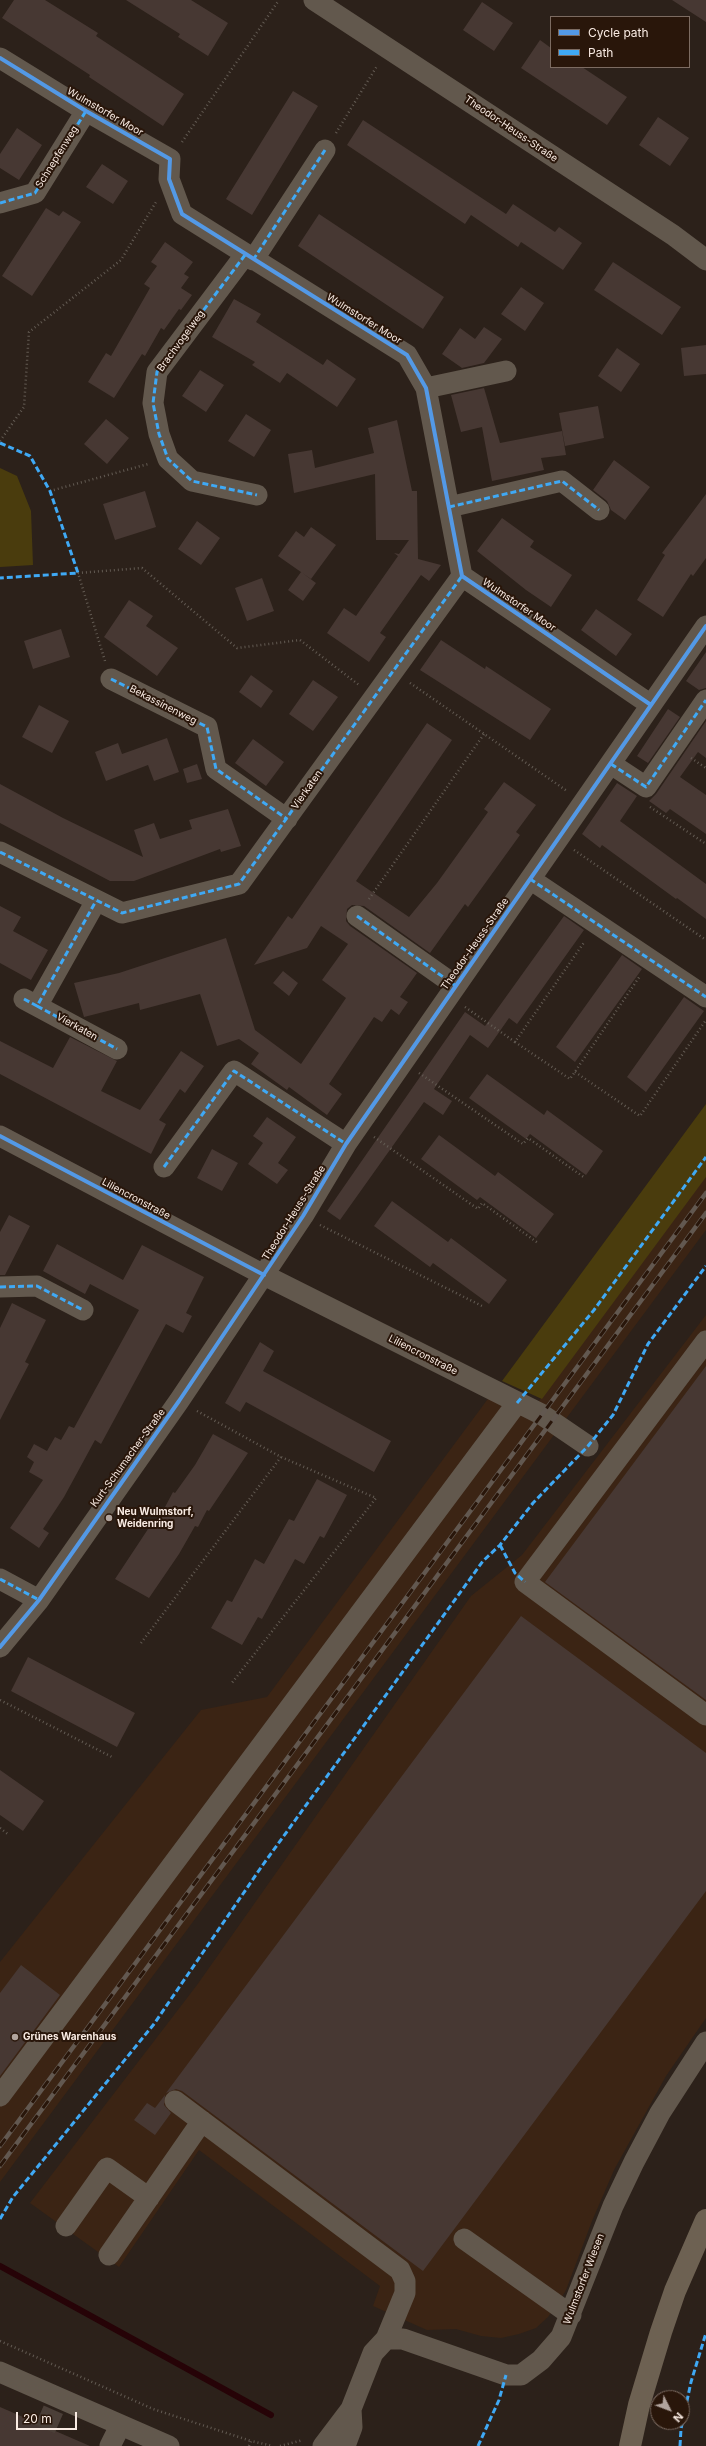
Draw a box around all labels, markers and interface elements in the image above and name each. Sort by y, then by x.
legend [550,16,690,68]
text: Cycle path [588,25,649,40]
text: Path [588,45,613,60]
street label: Wulmstorfer Moor [65,85,145,139]
street label: Theodor-Heuss-Straße [462,93,560,165]
street label: Schnepfenweg [33,124,81,190]
street label: Wulmstorfer Moor [324,291,404,347]
street label: Brachvogelweg [155,308,207,374]
street label: Wulmstorfer Moor [480,576,558,634]
street label: Bekassinenweg [127,683,199,727]
street label: Vierkaten [289,768,325,812]
street label: Theodor-Heuss-Straße [439,896,511,992]
street label: Vierkaten [54,1011,100,1043]
street label: Theodor-Heuss-Straße [260,1163,328,1263]
street label: Liliencronstraße [100,1176,172,1222]
street label: Liliencronstraße [387,1332,459,1378]
street label: Kurt-Schumacher-Straße [88,1406,168,1510]
place label: Neu Wulmstorf, Weidenring [117,1506,194,1530]
marker: Neu Wulmstorf, Weidenring [104,1513,114,1523]
place label: Grünes Warenhaus [23,2031,116,2043]
marker: Grünes Warenhaus [10,2032,20,2042]
street label: Wulmstorfer Wiesen [561,2232,607,2326]
north arrow [650,2390,690,2430]
scale bar [18,2404,79,2430]
text: N [670,2410,686,2425]
text: 20 m [23,2411,52,2426]

